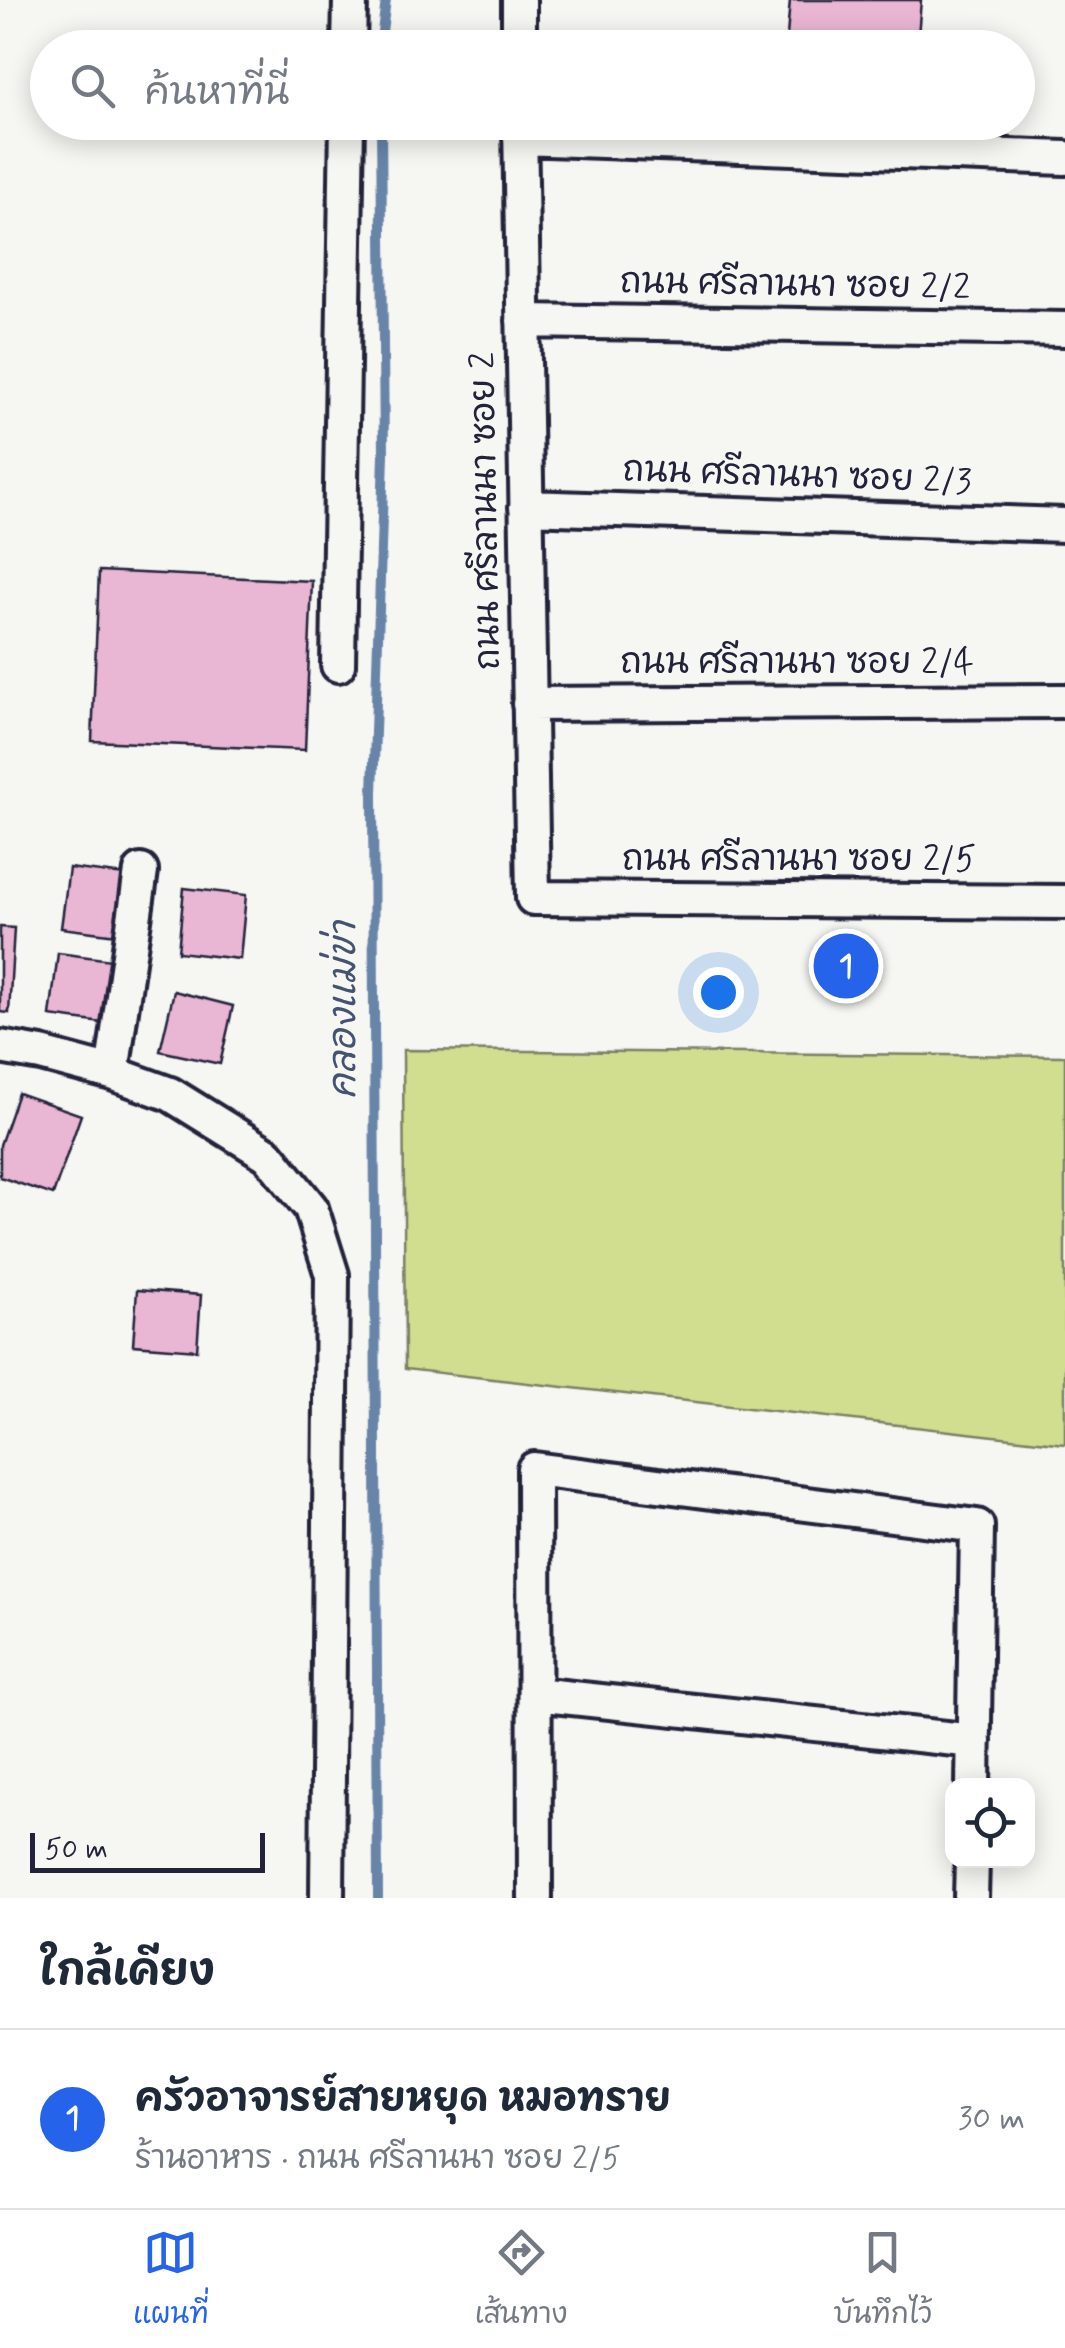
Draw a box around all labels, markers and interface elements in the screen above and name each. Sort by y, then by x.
search box [30,30,1035,140]
icon: search [65,58,120,113]
text: ค้นหาที่นี่ [145,69,289,118]
street label: ถนน ศรีลานนา ซอย 2/2 [619,259,971,311]
street label: ถนน ศรีลานนา ซอย 2 [460,352,512,670]
street label: ถนน ศรีลานนา ซอย 2/3 [622,447,972,505]
street label: ถนน ศรีลานนา ซอย 2/4 [620,640,974,686]
street label: ถนน ศรีลานนา ซอย 2/5 [622,837,976,883]
water label: คลองแม่ข่า [319,919,369,1099]
pin: 1 [814,928,878,1004]
your location [693,967,744,1018]
map controls [945,1778,1035,1868]
button: locate [945,1778,1035,1868]
scale bar [30,1828,265,1872]
text: 50 m [45,1832,108,1869]
text: ใกล้เคียง [40,1945,215,2000]
text: ครัวอาจารย์สายหยุด หมอทราย [135,2075,671,2124]
text: 1 [65,2098,80,2140]
text: 30 m [958,2098,1025,2140]
text: ร้านอาหาร · ถนน ศรีลานนา ซอย 2/5 [135,2138,621,2180]
tab: แผนที่ [133,2225,209,2334]
tab: เส้นทาง [475,2225,567,2334]
tab: บันทึกไว้ [834,2225,932,2334]

